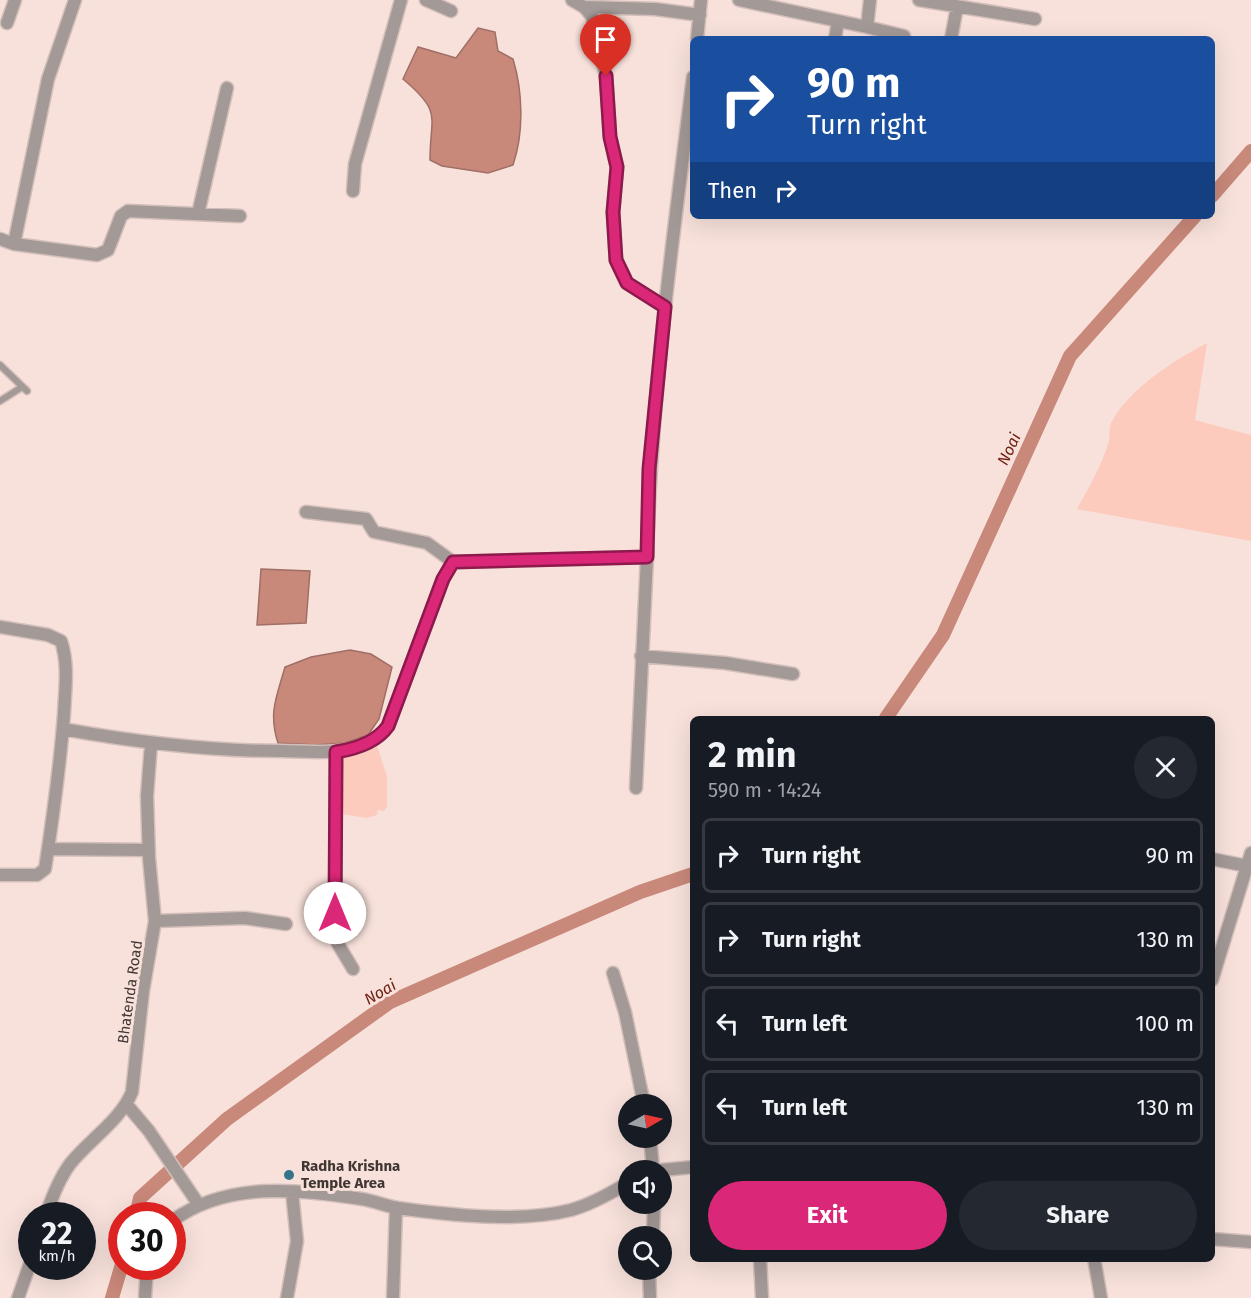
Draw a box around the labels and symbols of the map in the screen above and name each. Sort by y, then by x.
pin [580,14,631,76]
water label: Noai [993,429,1025,468]
position arrow [303,881,367,945]
street label: Bhatenda Road [114,939,146,1045]
water label: Noai [361,975,400,1009]
north arrow [618,1094,672,1148]
place label: Radha Krishna Temple Area [301,1157,400,1192]
marker: Radha Krishna Temple Area [282,1168,296,1182]
speed limit sign: 30 [108,1202,186,1280]

